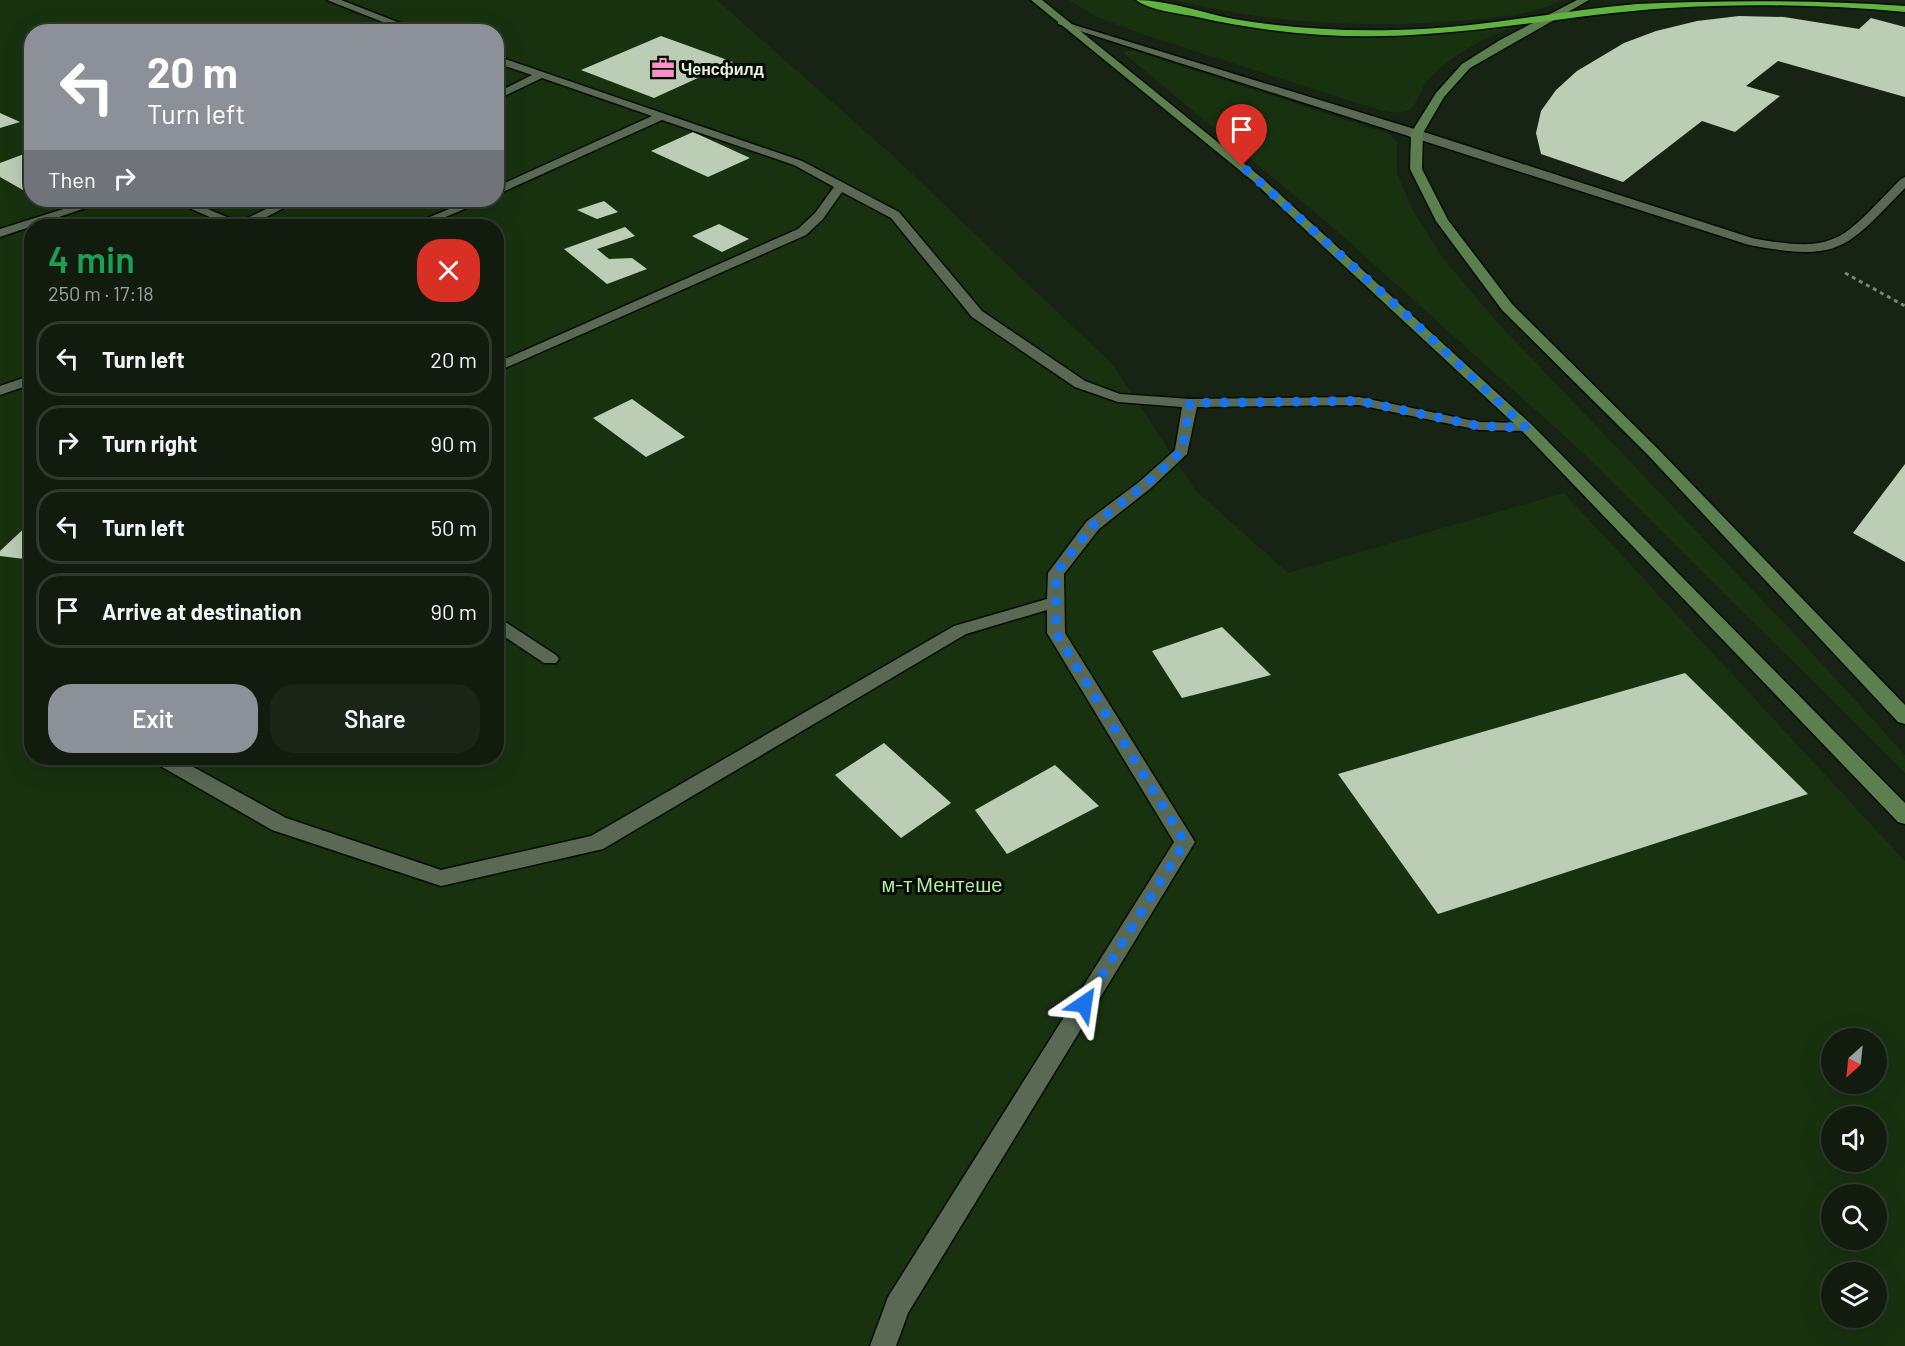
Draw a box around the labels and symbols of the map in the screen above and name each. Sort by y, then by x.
office icon: Ченсфилд [650,55,676,81]
place label: Ченсфилд [681,59,764,78]
pin [1216,104,1267,166]
park label: м-т Ментeше [882,872,1002,896]
position arrow [1052,972,1116,1036]
north arrow [1821,1028,1887,1094]

